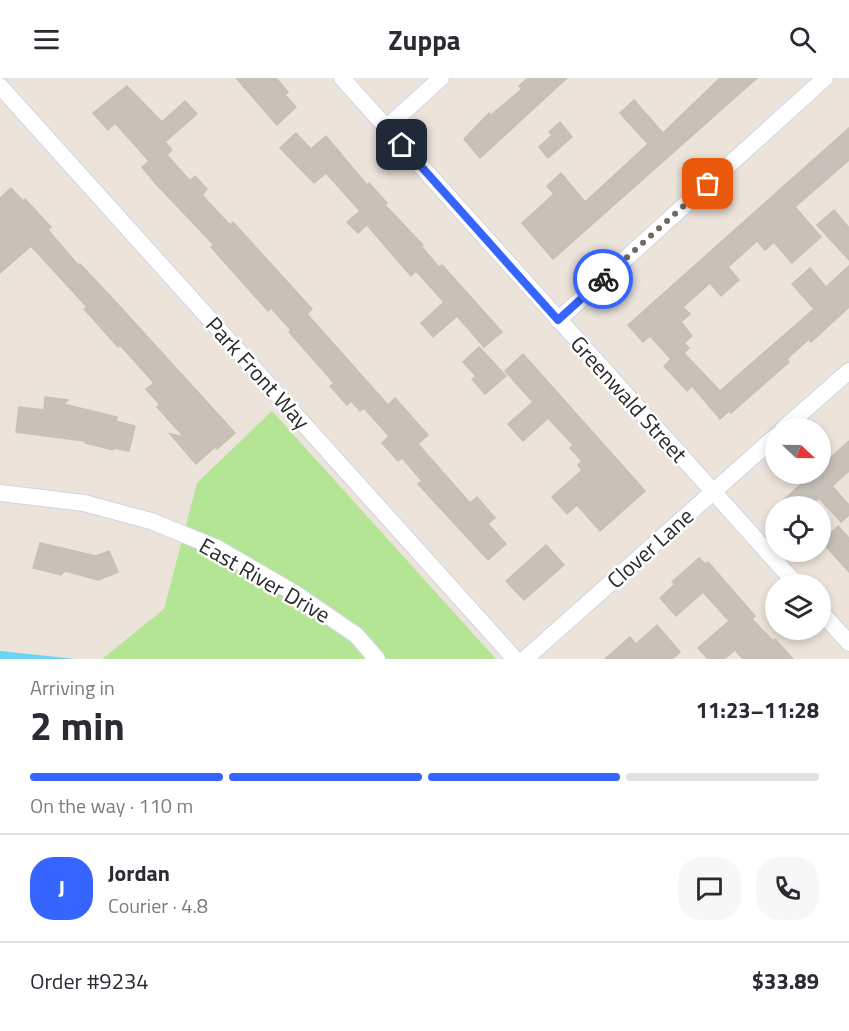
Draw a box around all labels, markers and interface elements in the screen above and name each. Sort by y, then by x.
text: Zuppa [388,19,461,60]
icon: menu [30,23,63,56]
icon: search [786,23,819,56]
pin [376,119,427,170]
icon: home [385,128,418,161]
pin [682,158,733,209]
icon: bag [691,167,724,200]
courier [573,249,633,309]
icon: bike [587,263,620,296]
street label: Park Front Way [198,309,318,437]
street label: Greenwald Street [563,328,696,470]
north arrow [765,418,831,484]
map controls [765,418,831,640]
button: locate [765,496,831,562]
street label: Clover Lane [599,500,701,596]
street label: East River Drive [193,529,337,631]
button: layers [765,574,831,640]
text: Arriving in [30,672,115,703]
text: 11:23–11:28 [696,693,819,727]
text: 2 min [30,696,125,755]
text: On the way · 110 m [30,790,193,821]
text: Jordan [108,856,170,890]
button: chat [678,857,741,920]
button: phone [756,857,819,920]
text: J [58,871,65,905]
text: Courier · 4.8 [108,890,208,921]
text: Order #9234 [30,964,149,998]
text: $33.89 [752,964,819,998]

